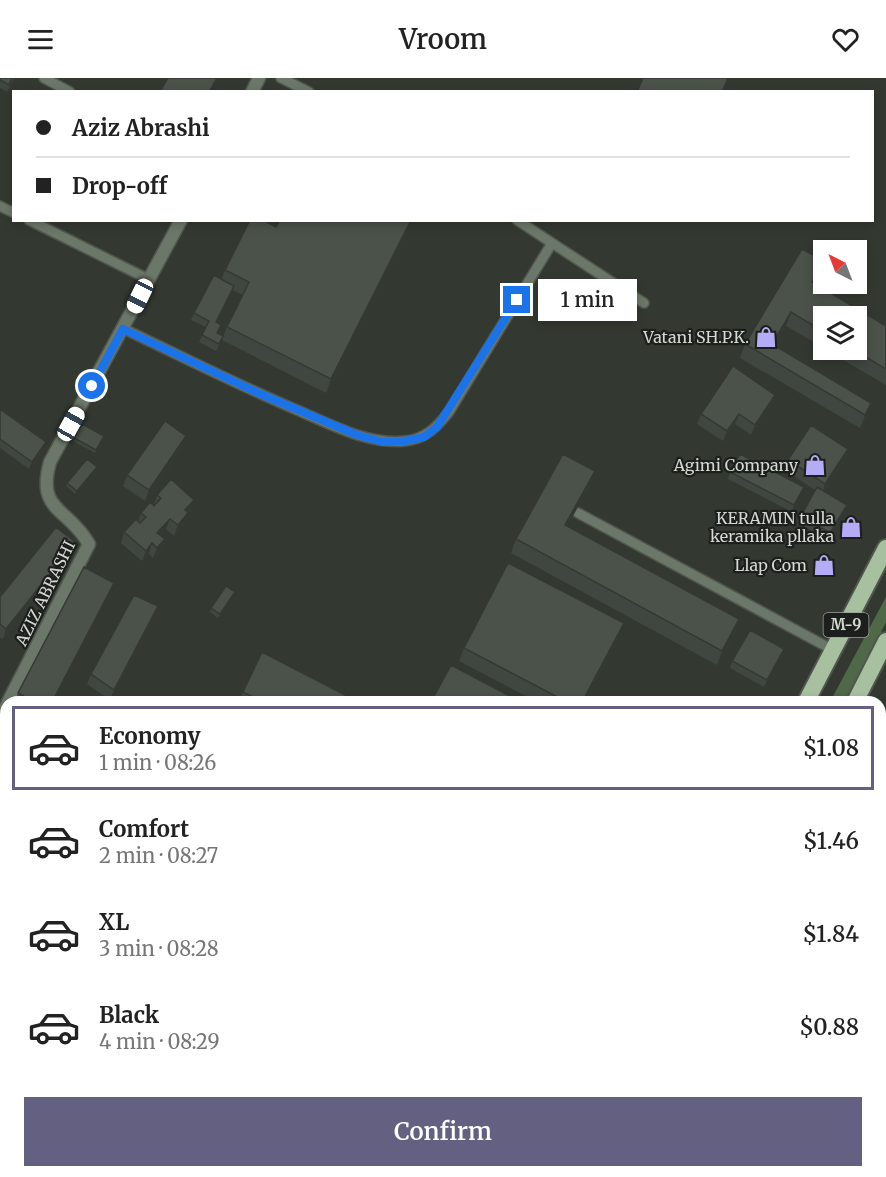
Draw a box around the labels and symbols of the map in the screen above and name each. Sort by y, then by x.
north arrow [813,240,867,294]
car [124,276,156,316]
callout: 1 min [538,279,637,321]
route end [503,286,530,313]
shop icon: Vatani SH.P.K. [754,325,778,349]
place label: Vatani SH.P.K. [642,327,749,347]
route start [78,372,105,399]
car [54,404,88,444]
shop icon: Agimi Company [803,453,827,477]
place label: Agimi Company [673,455,799,475]
place label: KERAMIN tulla keramika pllaka [710,508,834,546]
shop icon: KERAMIN tulla keramika pllaka [839,515,863,539]
street label: AZIZ ABRASHI [10,537,79,650]
shop icon: Llap Com [812,553,836,577]
place label: Llap Com [735,555,807,575]
road number: M-9 [824,613,868,637]

